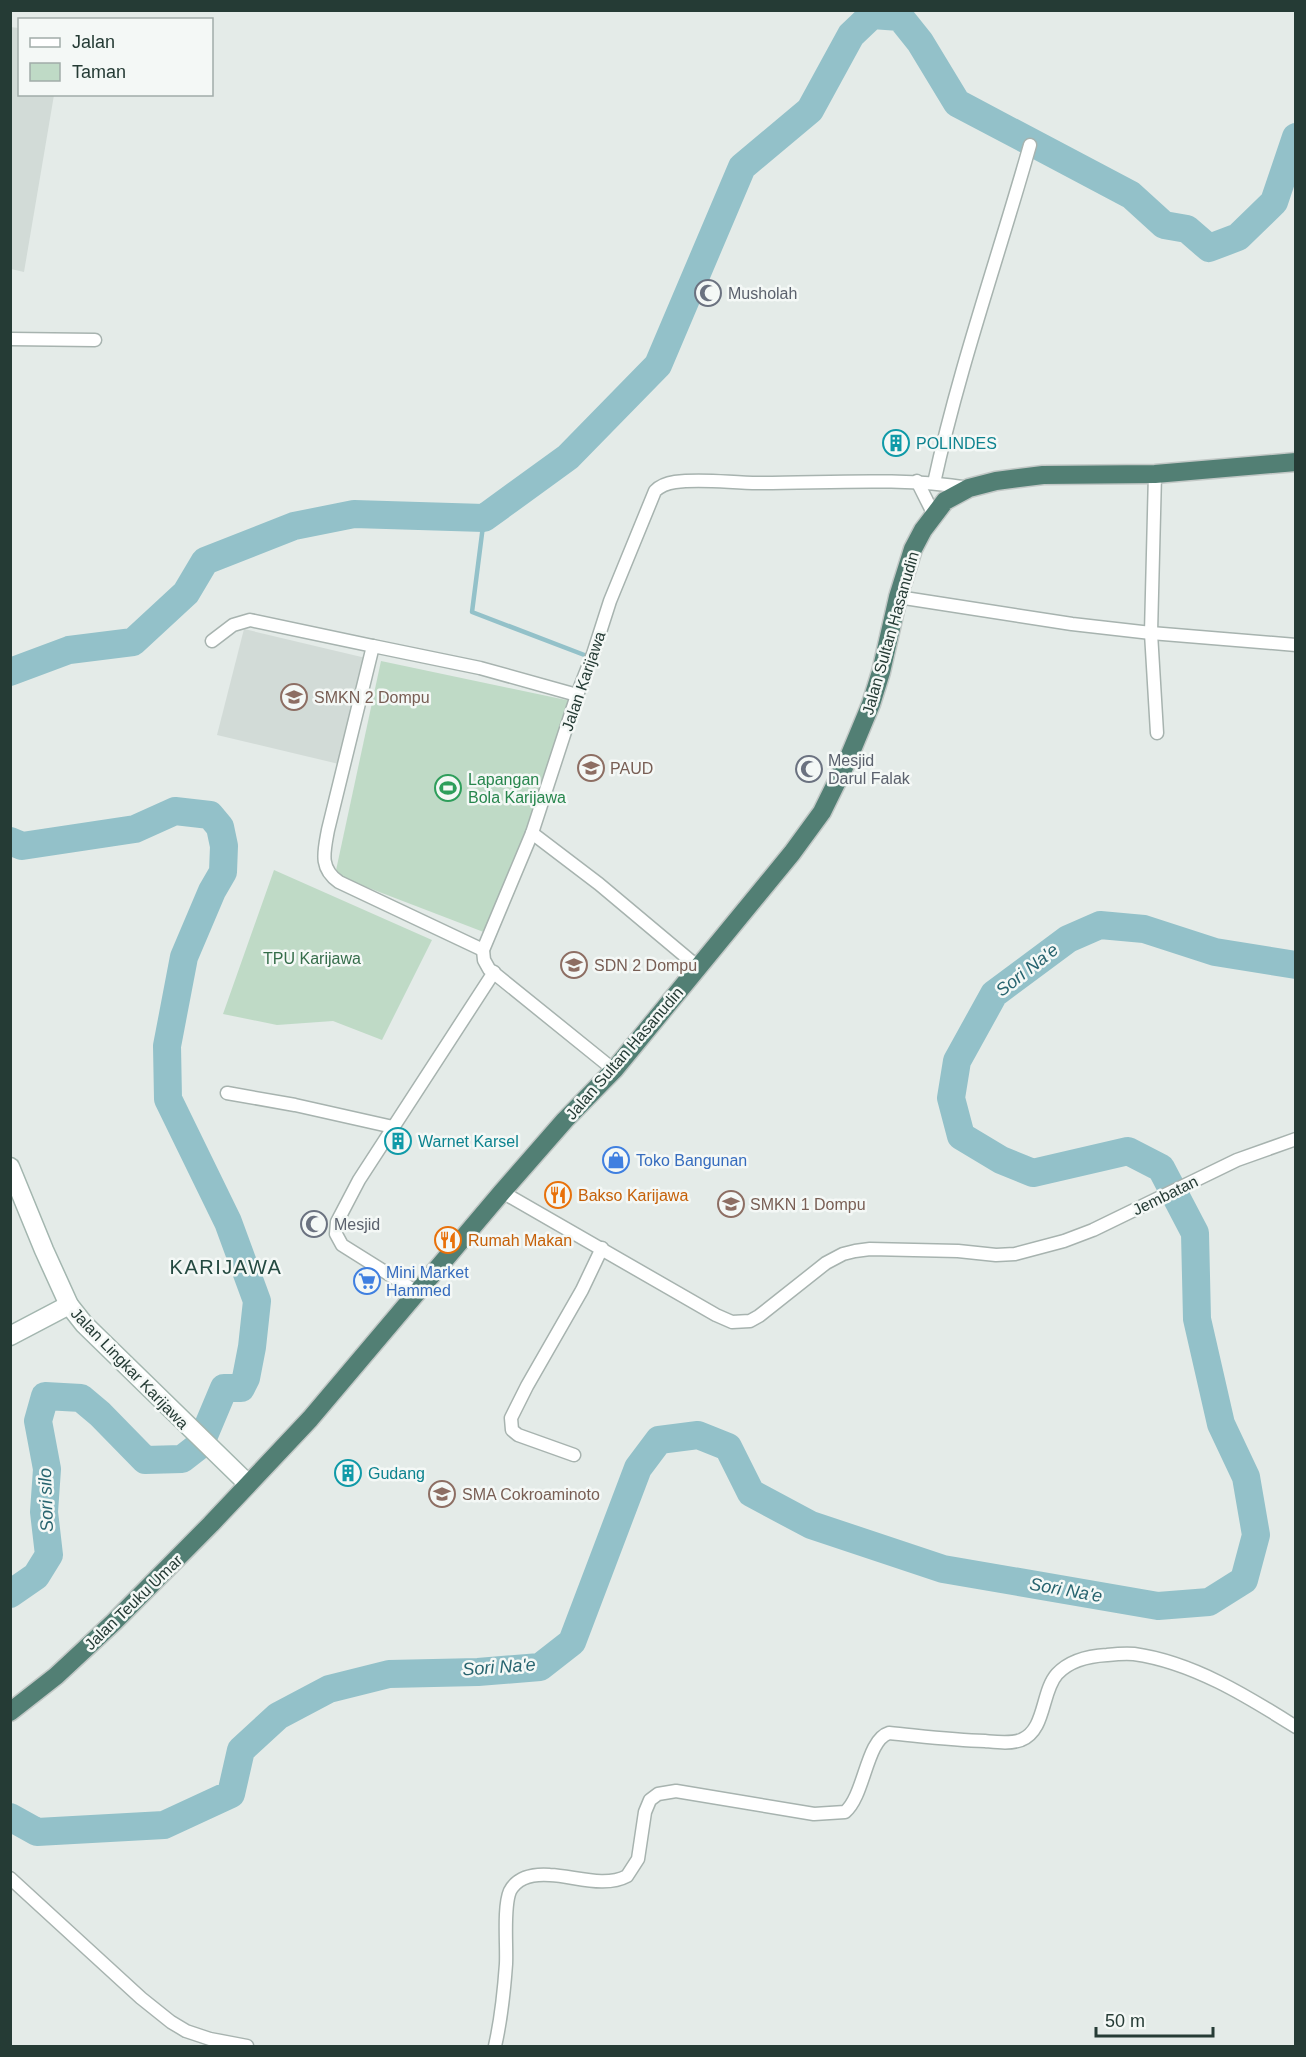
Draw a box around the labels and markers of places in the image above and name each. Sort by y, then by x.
mosque icon: Musholah [693,278,723,308]
place label: Musholah [728,285,797,302]
building icon: POLINDES [881,428,911,458]
place label: POLINDES [916,435,997,452]
school or university icon: SMKN 2 Dompu [279,682,309,712]
place label: SMKN 2 Dompu [314,689,430,706]
place label: Mesjid Darul Falak [828,752,911,787]
school or university icon: PAUD [576,753,606,783]
mosque icon: Mesjid Darul Falak [794,754,824,784]
place label: PAUD [610,760,653,777]
place label: Lapangan Bola Karijawa [468,771,566,806]
sports icon: Lapangan Bola Karijawa [433,773,463,803]
school or university icon: SDN 2 Dompu [559,950,589,980]
place label: SDN 2 Dompu [594,957,697,974]
building icon: Warnet Karsel [383,1126,413,1156]
place label: Warnet Karsel [418,1133,519,1150]
shop icon: Toko Bangunan [601,1145,631,1175]
place label: Toko Bangunan [636,1152,747,1169]
restaurant icon: Bakso Karijawa [543,1180,573,1210]
place label: Bakso Karijawa [578,1187,688,1204]
school or university icon: SMKN 1 Dompu [716,1189,746,1219]
place label: SMKN 1 Dompu [750,1196,866,1213]
mosque icon: Mesjid [299,1209,329,1239]
place label: Mesjid [334,1216,380,1233]
restaurant icon: Rumah Makan [433,1225,463,1255]
place label: Rumah Makan [468,1232,572,1249]
place label: Mini Market Hammed [386,1264,469,1299]
supermarket icon: Mini Market Hammed [352,1266,382,1296]
building icon: Gudang [333,1458,363,1488]
place label: Gudang [368,1465,425,1482]
school or university icon: SMA Cokroaminoto [427,1479,457,1509]
place label: SMA Cokroaminoto [462,1486,600,1503]

